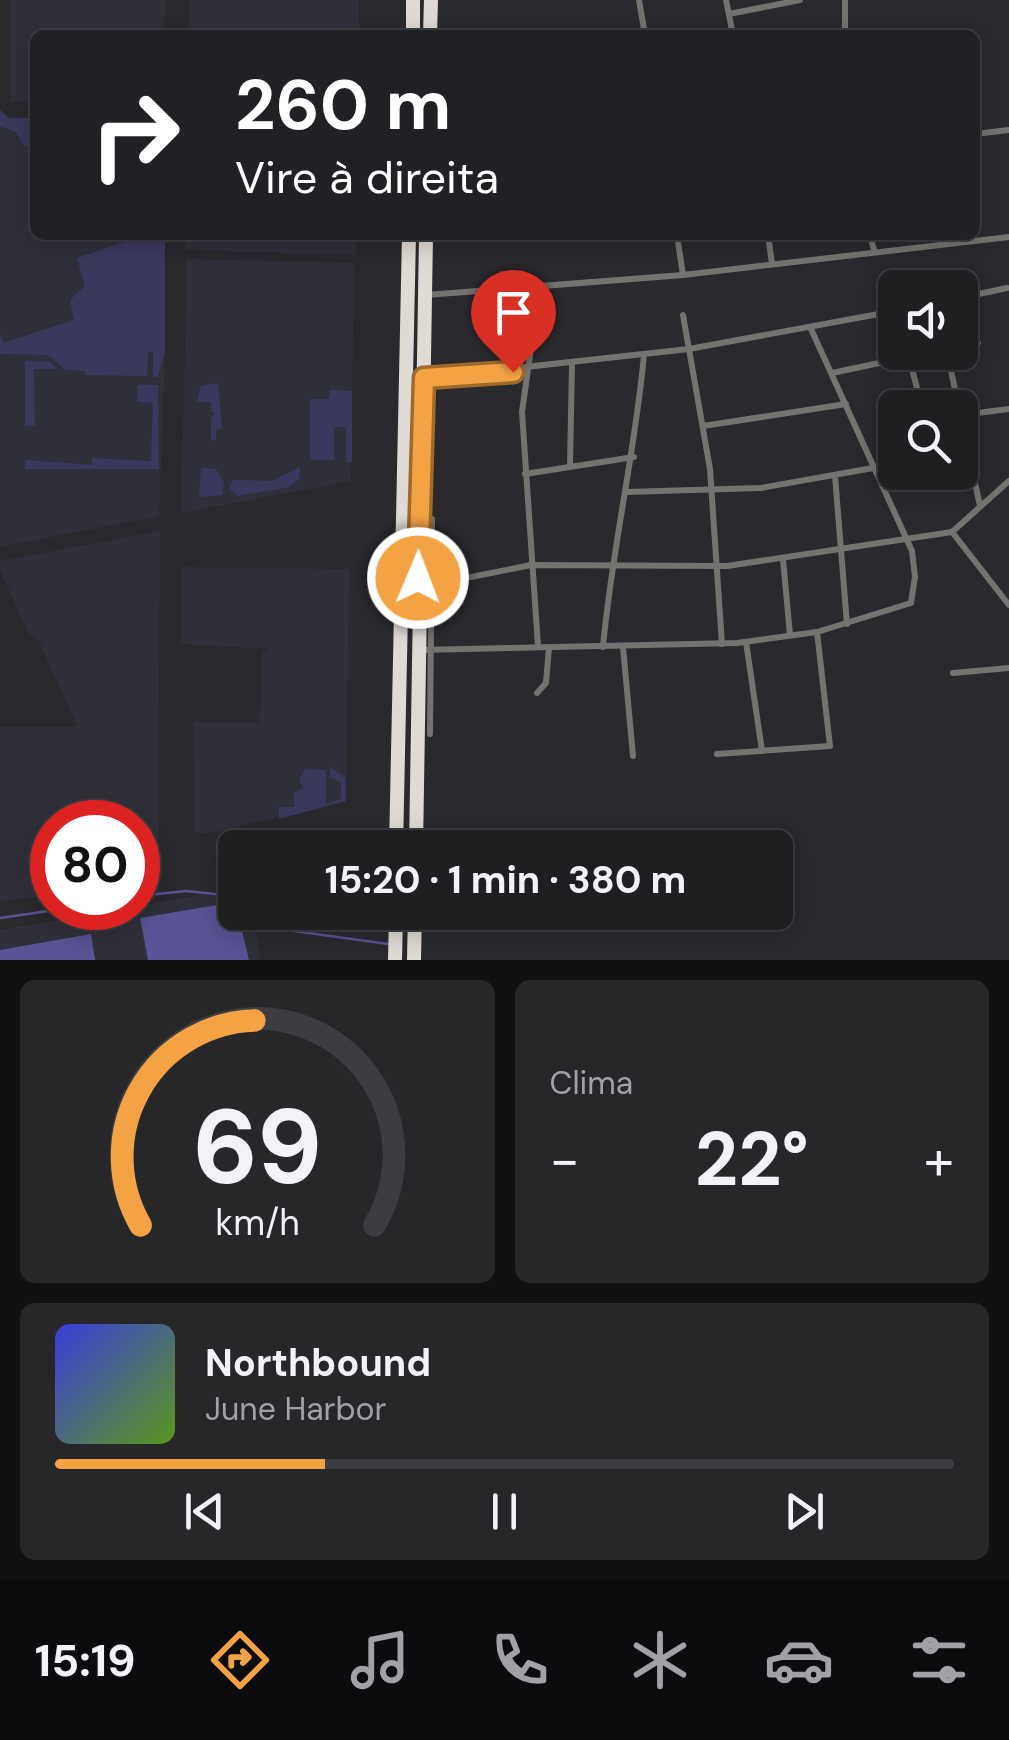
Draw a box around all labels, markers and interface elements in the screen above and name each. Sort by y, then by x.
text: 260 m [235,60,451,151]
icon: right [70,70,200,200]
text: Vire à direita [235,148,499,207]
pin [471,270,556,373]
map controls [878,270,978,490]
button: sound [878,270,978,370]
icon: arrive [486,285,541,340]
button: search [878,390,978,490]
position arrow [366,526,470,630]
speed limit sign: 80 [30,800,160,930]
text: 15:20 · 1 min · 380 m [325,855,686,905]
text: Clima [550,1062,633,1104]
text: 69 [192,1080,322,1215]
text: 22° [695,1111,809,1208]
text: − [550,1124,580,1196]
text: + [924,1124,954,1196]
text: km/h [215,1200,299,1246]
text: Northbound [205,1338,431,1388]
text: June Harbor [205,1388,386,1430]
icon: previous [177,1484,232,1539]
icon: pause [477,1484,532,1539]
icon: next [777,1484,832,1539]
icon: directions [205,1625,275,1695]
icon: music [345,1625,415,1695]
icon: phone [485,1625,555,1695]
icon: climate [625,1625,695,1695]
icon: car [764,1625,834,1695]
icon: filters [904,1625,974,1695]
text: 15:19 [35,1631,136,1690]

